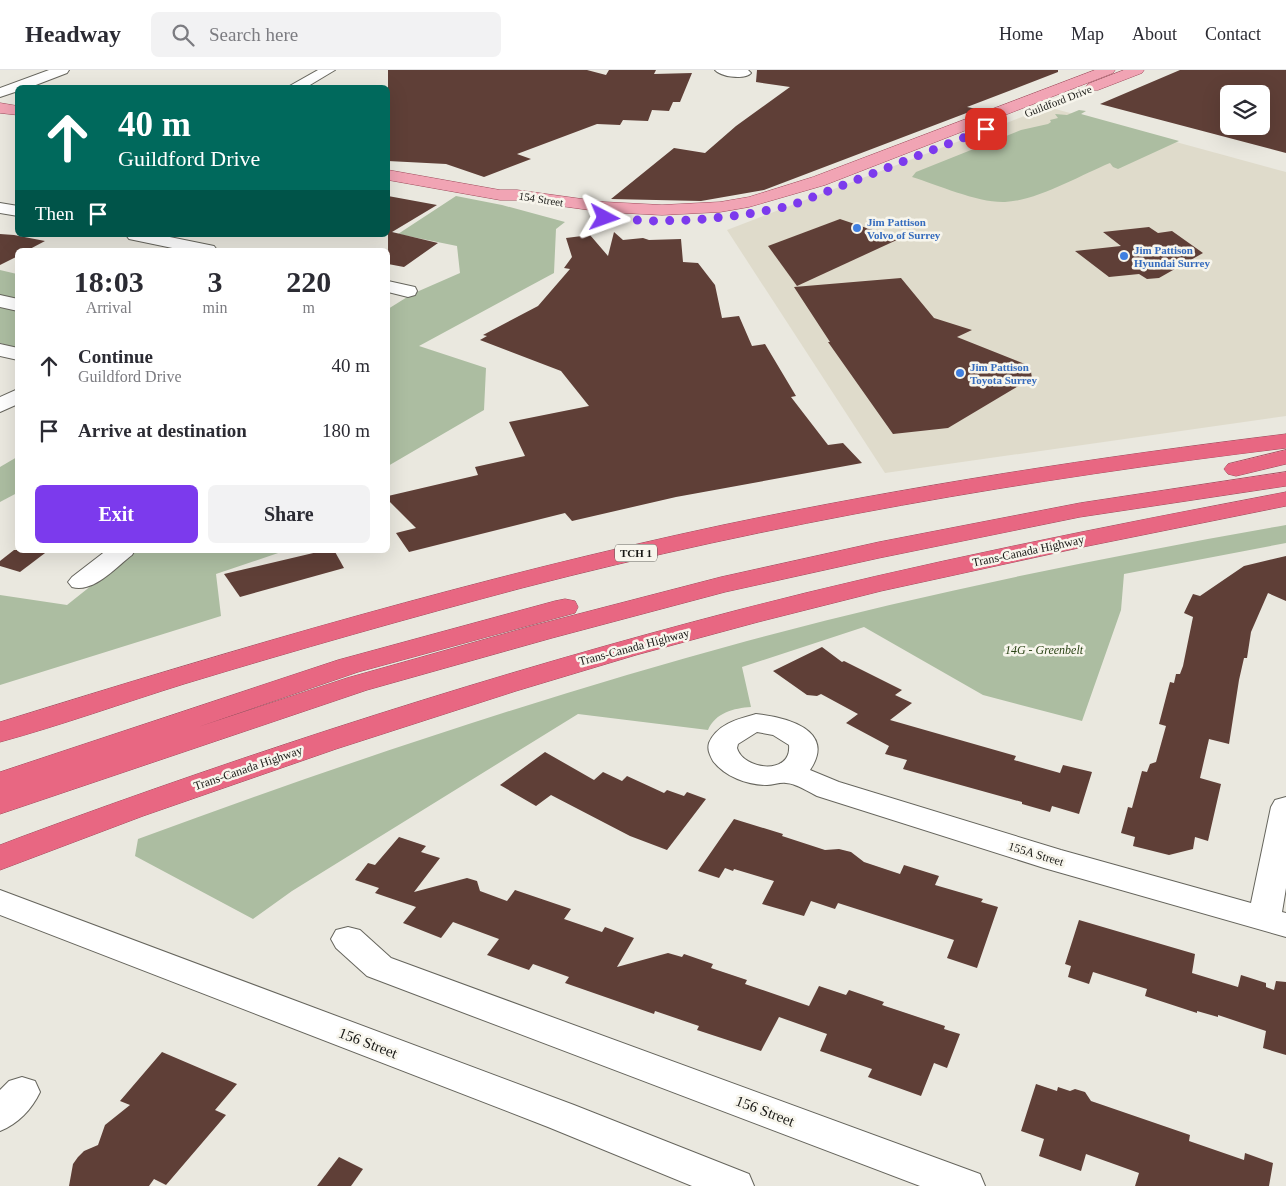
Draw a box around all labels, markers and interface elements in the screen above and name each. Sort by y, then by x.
search box [151,12,501,57]
text: Headway [25,21,121,47]
icon: search [169,21,197,49]
text: Search here [209,24,298,45]
text: Home [999,24,1043,44]
text: Map [1071,24,1104,44]
text: About [1132,24,1177,44]
text: Contact [1205,24,1261,44]
street label: Guildford Drive [1023,83,1093,119]
map controls [1220,85,1270,135]
button: layers [1220,85,1270,135]
icon: ahead [35,105,100,170]
text: 40 m [118,105,191,144]
pin [965,108,1007,150]
icon: arrive [972,115,1000,143]
text: Guildford Drive [118,146,260,171]
street label: 154 Street [518,190,564,208]
position arrow [578,191,630,243]
icon: arrive [84,200,112,228]
text: Then [35,203,74,224]
place label: Jim Pattison Volvo of Surrey [867,216,941,241]
marker: Jim Pattison Volvo of Surrey [851,222,863,234]
place label: Jim Pattison Hyundai Surrey [1134,244,1210,269]
marker: Jim Pattison Hyundai Surrey [1118,250,1130,262]
text: 18:03 [74,265,144,298]
text: 3 [207,265,222,298]
text: 220 [286,265,331,298]
text: Arrival [86,299,132,316]
text: min [203,299,227,316]
text: m [302,299,315,316]
text: Continue [78,346,153,367]
icon: ahead [35,352,63,380]
text: 40 m [331,355,370,376]
place label: Jim Pattison Toyota Surrey [970,361,1037,386]
marker: Jim Pattison Toyota Surrey [954,367,966,379]
text: Guildford Drive [78,368,182,385]
icon: arrive [35,417,63,445]
text: Arrive at destination [78,420,247,441]
text: 180 m [322,420,370,441]
button: Exit [35,485,198,543]
button: Share [208,485,370,543]
street label: Trans-Canada Highway [971,532,1085,570]
road number: TCH 1 [615,544,657,562]
street label: Trans-Canada Highway [577,626,691,668]
park label: 14G - Greenbelt [1005,643,1084,657]
street label: Trans-Canada Highway [192,743,304,793]
street label: 155A Street [1007,839,1066,869]
street label: 156 Street [337,1025,400,1062]
street label: 156 Street [734,1093,797,1130]

